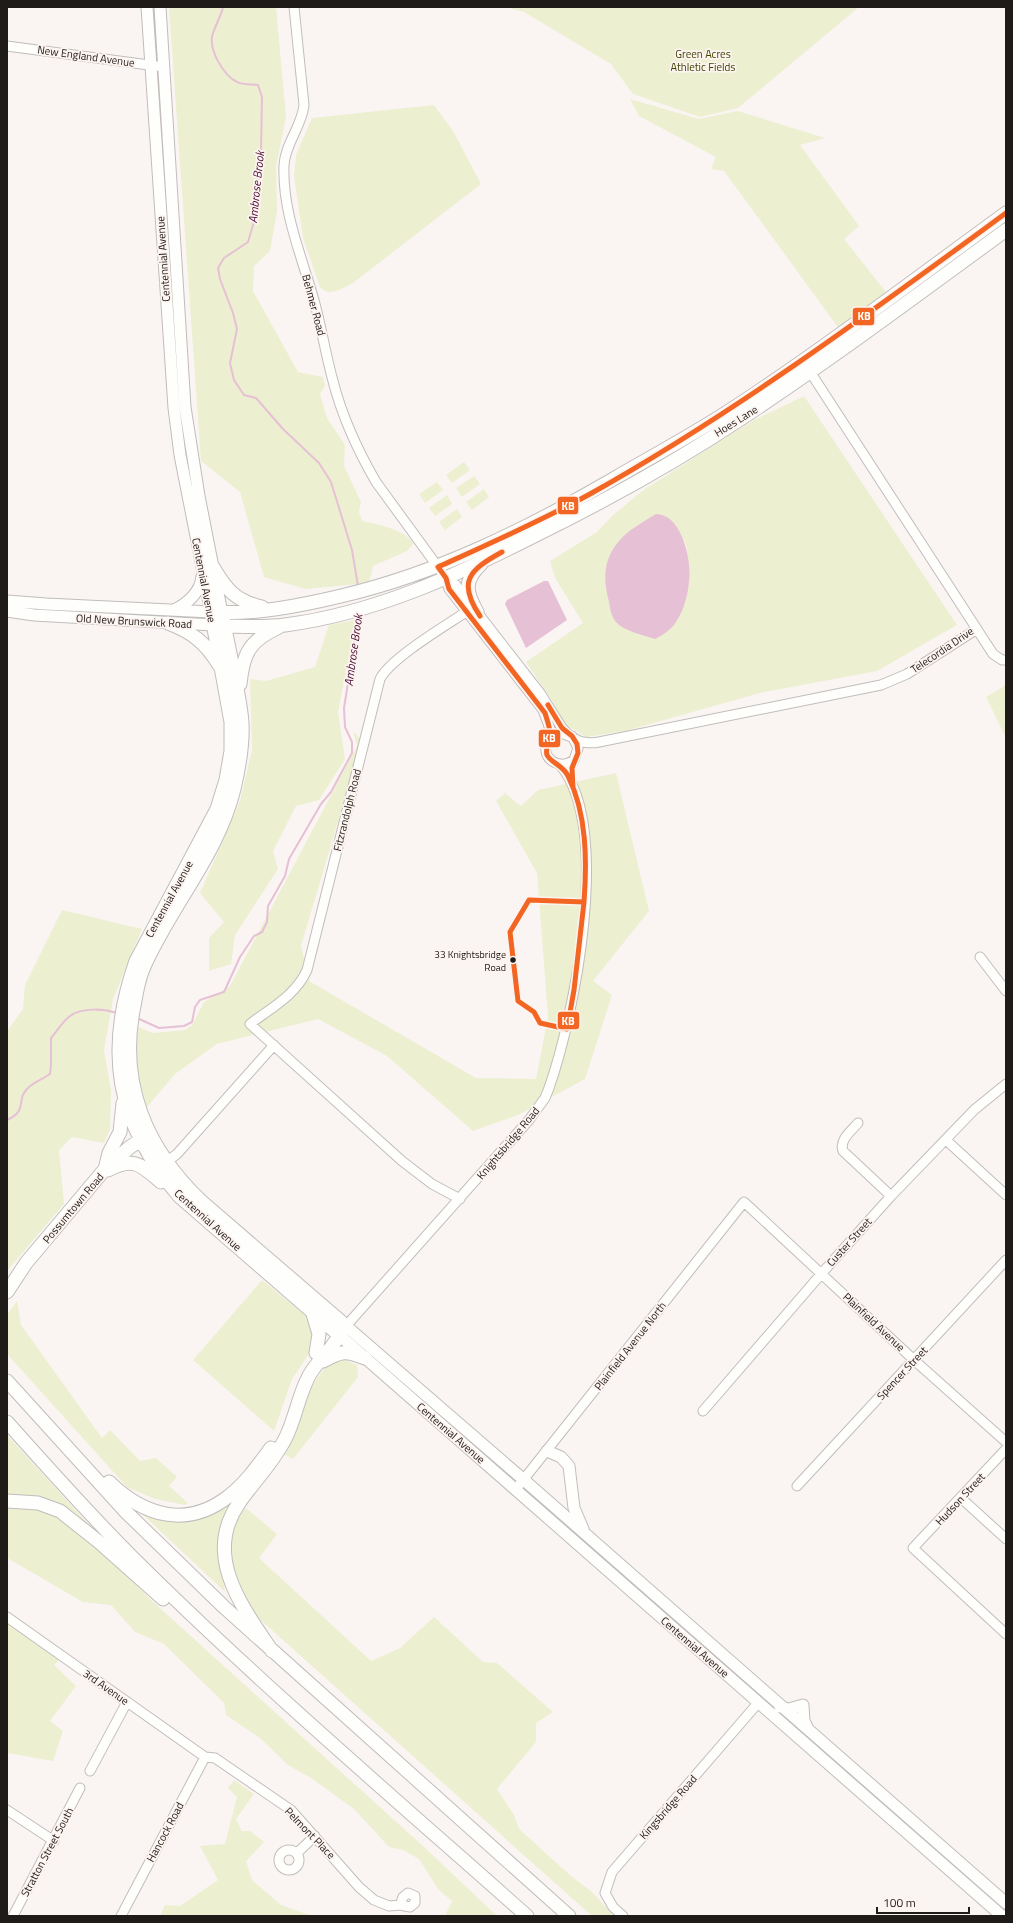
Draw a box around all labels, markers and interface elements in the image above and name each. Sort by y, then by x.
street label: New England Avenue [36,41,136,71]
park label: Green Acres Athletic Fields [671,46,735,75]
water label: Ambrose Brook [243,148,269,224]
street label: Centennial Avenue [152,215,174,302]
street label: Behmer Road [298,272,330,338]
line badge: KB [852,307,875,326]
text: KB [857,308,871,324]
street label: Hoes Lane [711,401,761,441]
line badge: KB [557,496,579,515]
text: KB [561,498,575,514]
street label: Centennial Avenue [188,536,220,624]
street label: Old New Brunswick Road [76,610,193,632]
water label: Ambrose Brook [339,611,368,687]
street label: Telecordia Drive [907,623,977,677]
line badge: KB [538,729,561,748]
text: KB [542,730,556,746]
street label: Fitzrandolph Road [329,767,365,853]
street label: Centennial Avenue [141,857,197,940]
place label: 33 Knightsbridge Road [434,947,506,975]
marker: 33 Knightsbridge Road [508,955,518,965]
line badge: KB [557,1011,580,1030]
text: KB [561,1013,575,1029]
street label: Knightsbridge Road [473,1103,543,1183]
street label: Possumtown Road [39,1169,107,1247]
street label: Centennial Avenue [171,1185,246,1255]
street label: Custer Street [823,1214,875,1270]
street label: Plainfield Avenue [839,1289,909,1355]
street label: Plainfield Avenue North [590,1298,670,1394]
street label: Spencer Street [873,1343,931,1403]
street label: Centennial Avenue [413,1399,489,1467]
street label: Hudson Street [931,1469,989,1529]
street label: Centennial Avenue [657,1613,733,1681]
street label: 3rd Avenue [80,1665,132,1709]
street label: Kingsbridge Road [636,1771,701,1843]
street label: Hancock Road [143,1799,188,1865]
street label: Pelmont Place [281,1803,339,1863]
street label: Stratton Street South [17,1804,77,1899]
scale bar [877,1889,969,1915]
text: 100 m [883,1893,916,1912]

